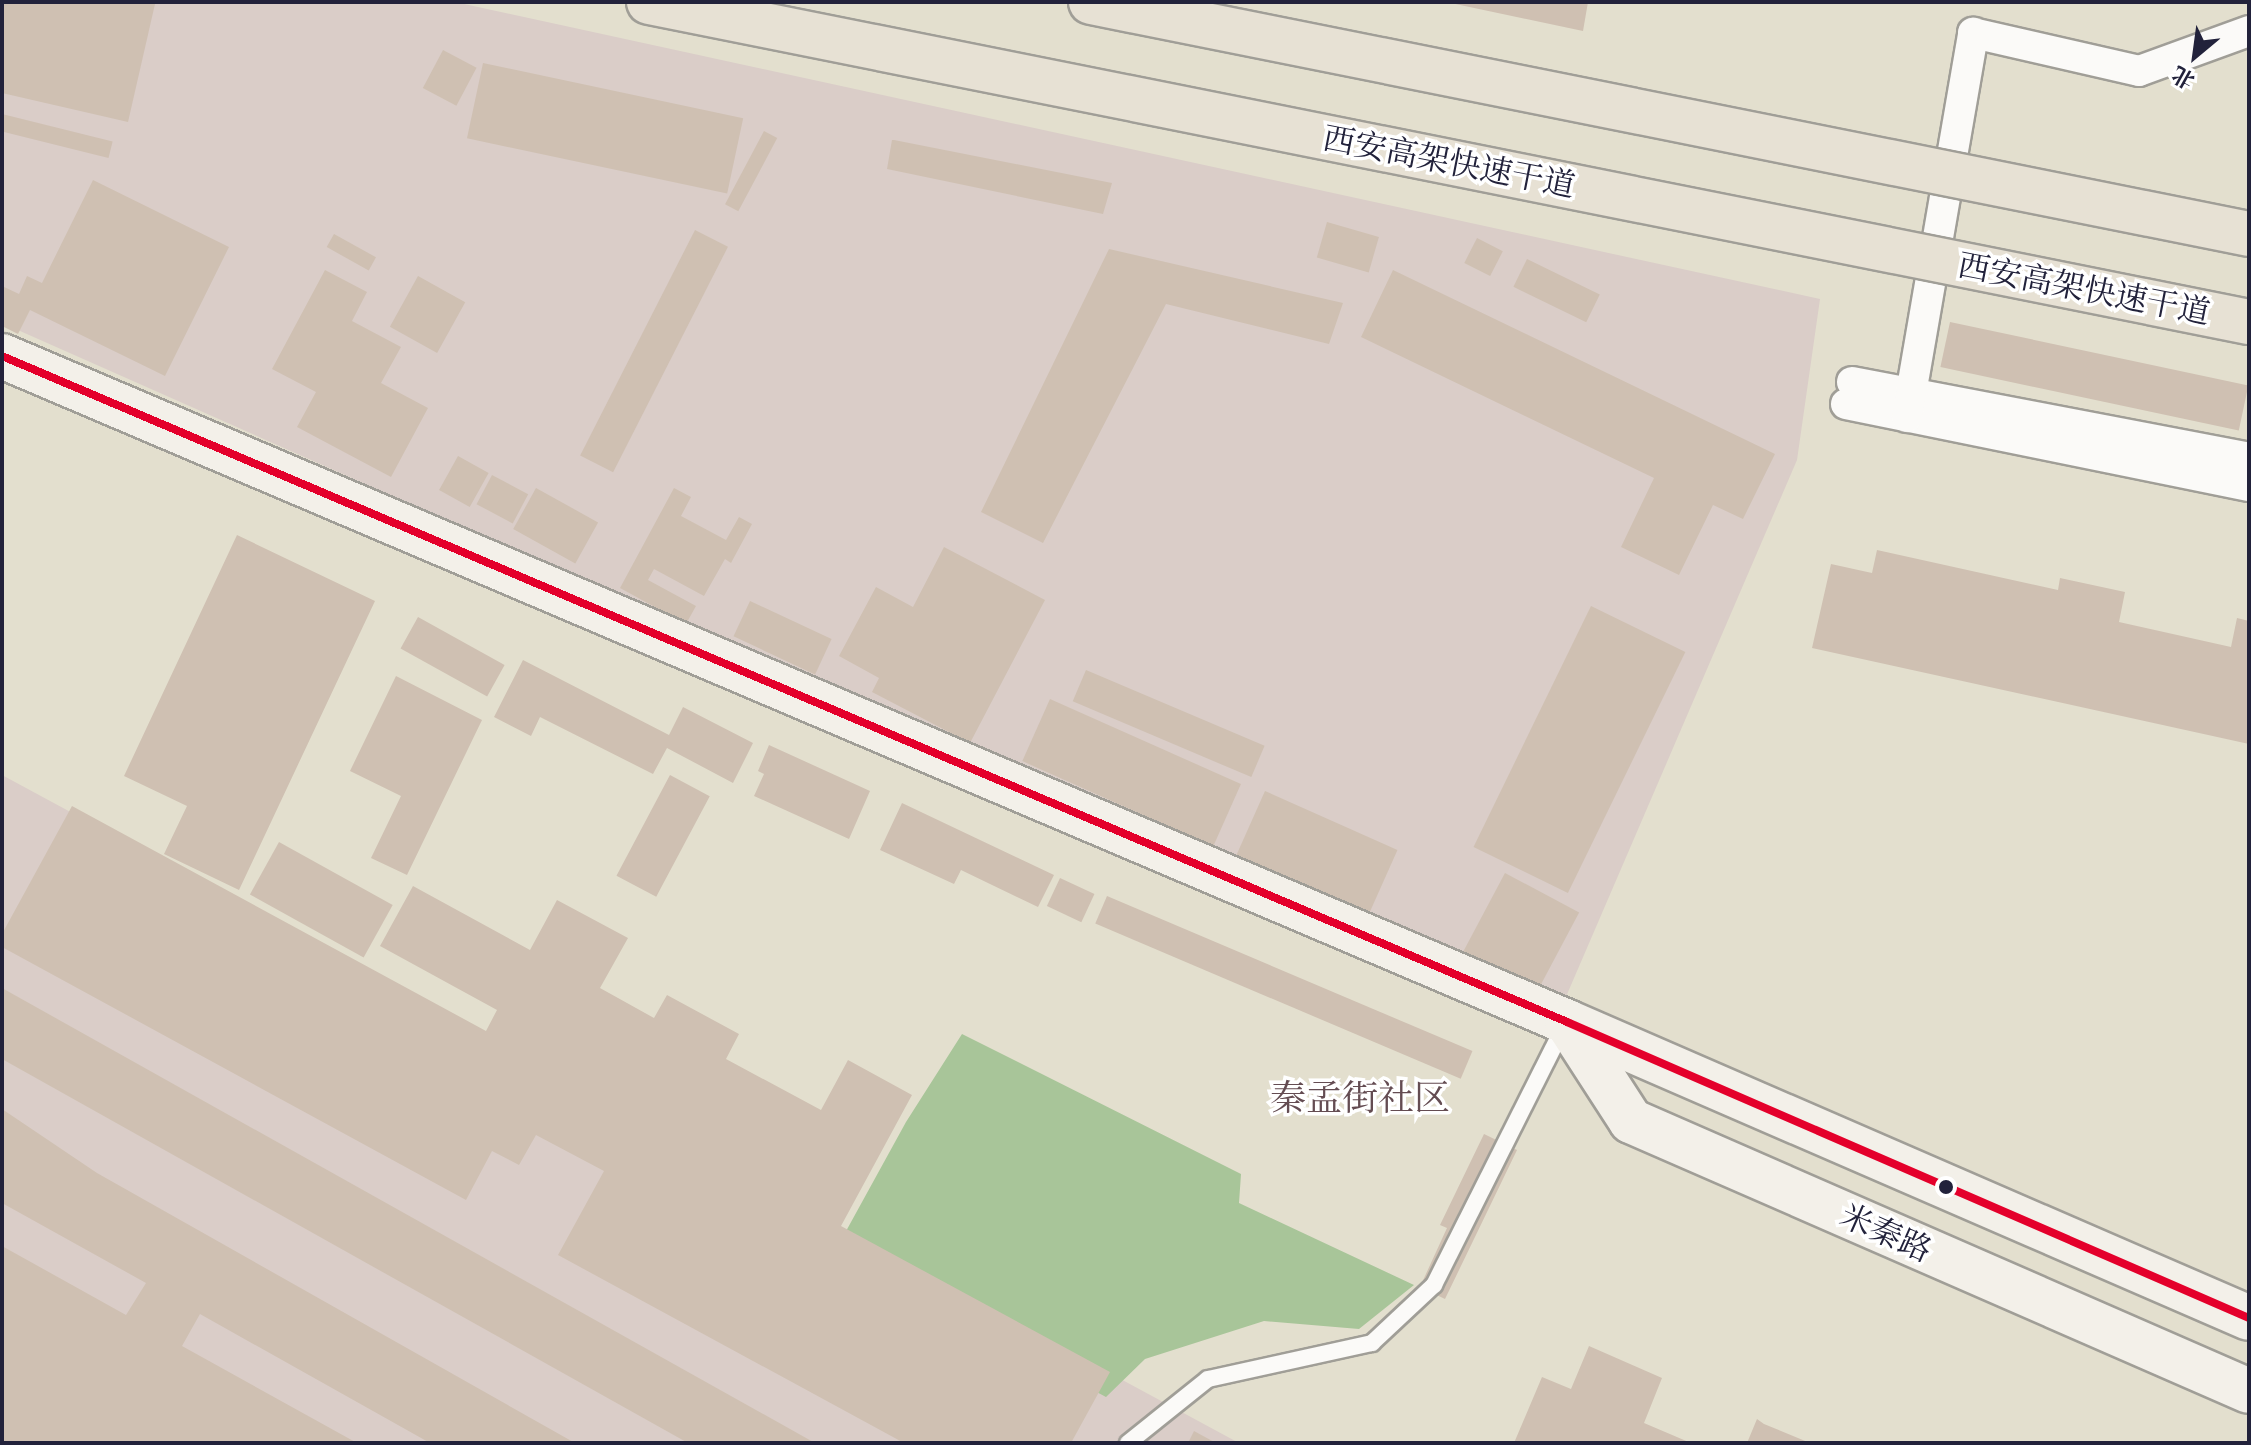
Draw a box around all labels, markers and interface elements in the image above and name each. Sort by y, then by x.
north arrow [2155,16,2235,96]
text: 北 [2166,59,2200,95]
street label: 西安高架快速干道 [1320,119,1578,205]
street label: 西安高架快速干道 [1955,246,2213,332]
district label: 秦孟街社区 [1270,1076,1450,1120]
unlabelled marker [1938,1179,1954,1195]
street label: 米秦路 [1834,1196,1938,1270]

